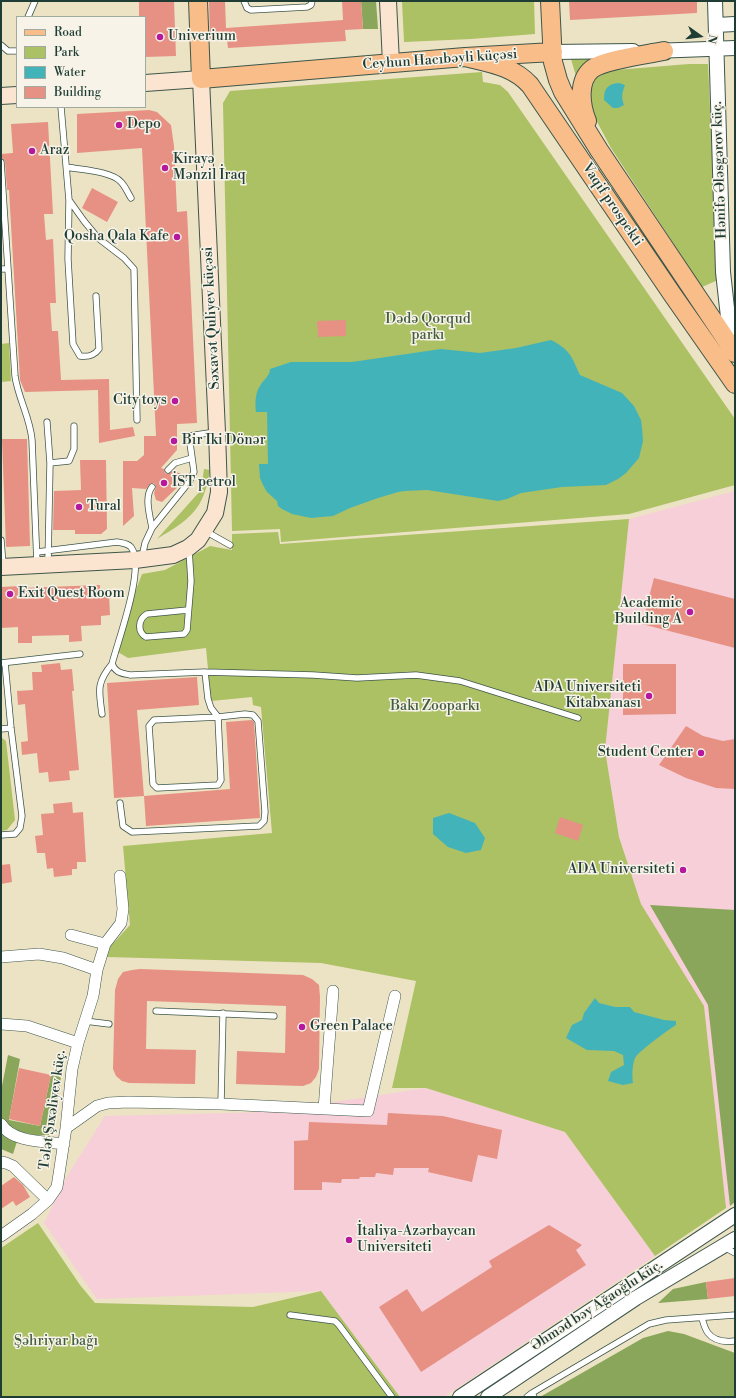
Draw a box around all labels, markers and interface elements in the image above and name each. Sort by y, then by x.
legend [16,16,146,108]
north arrow [680,16,720,56]
text: Road [54,25,82,40]
place label: Univerium [168,29,236,45]
marker: Univerium [155,32,165,42]
text: N [704,33,719,45]
text: Park [54,45,79,60]
street label: Ceyhun Hacıbəyli küçəsi [362,46,518,74]
text: Water [54,65,86,80]
text: Building [54,85,101,100]
street label: Hənifə Ələsgərov küç. [709,101,731,239]
place label: Depo [127,117,161,133]
marker: Depo [114,120,124,130]
place label: Araz [40,143,69,159]
marker: Araz [27,146,37,156]
place label: Kirayə Mənzil İraq [173,152,246,184]
street label: Vaqif prospekti [578,160,646,250]
marker: Kirayə Mənzil İraq [160,163,170,173]
place label: Qosha Qala Kafe [64,229,169,245]
marker: Qosha Qala Kafe [172,232,182,242]
street label: Səxavət Quliyev küçəsi [200,246,224,390]
park label: Dədə Qorqud parkı [385,312,471,344]
place label: City toys [113,393,167,409]
marker: City toys [170,396,180,406]
place label: Bir Iki Dönər [182,433,266,449]
marker: Bir Iki Dönər [169,436,179,446]
place label: İST petrol [172,475,236,491]
marker: İST petrol [159,478,169,488]
place label: Tural [87,499,121,515]
marker: Tural [74,502,84,512]
place label: Exit Quest Room [18,586,125,602]
marker: Exit Quest Room [5,589,15,599]
place label: Academic Building A [615,596,682,628]
marker: Academic Building A [685,607,695,617]
place label: ADA Universiteti Kitabxanası [534,680,641,712]
marker: ADA Universiteti Kitabxanası [644,691,654,701]
park label: Bakı Zooparkı [390,699,480,715]
place label: Student Center [598,745,693,761]
marker: Student Center [696,748,706,758]
place label: ADA Universiteti [568,862,675,878]
marker: ADA Universiteti [678,865,688,875]
place label: Green Palace [310,1019,393,1035]
marker: Green Palace [297,1022,307,1032]
street label: Tələt Şıxəliyev küç. [36,1049,70,1171]
place label: İtaliya-Azərbaycan Universiteti [357,1224,476,1256]
marker: İtaliya-Azərbaycan Universiteti [344,1235,354,1245]
street label: Əhməd bəy Ağaoğlu küç. [528,1257,666,1355]
park label: Şəhriyar bağı [14,1334,98,1350]

